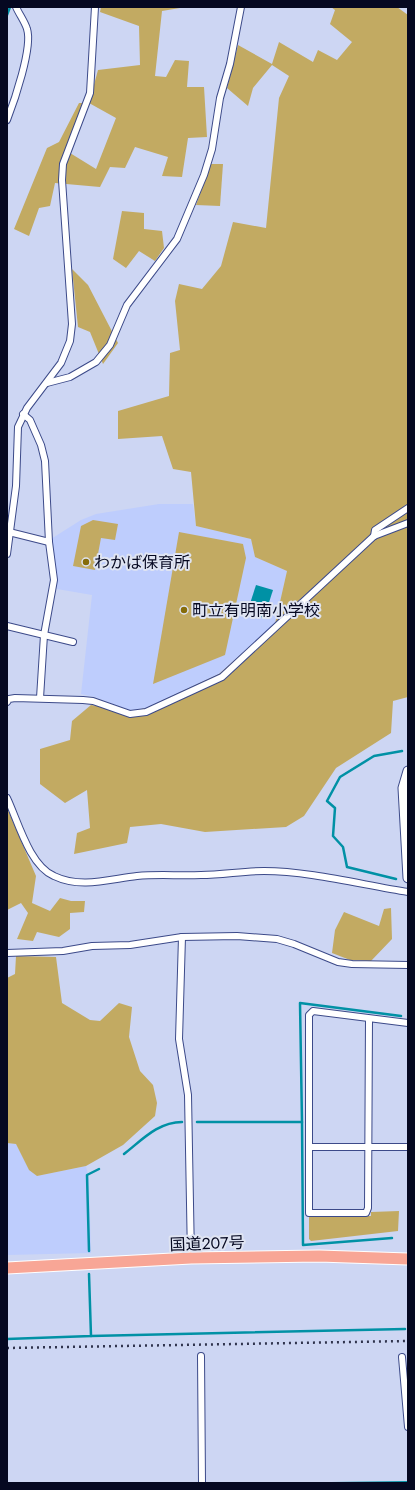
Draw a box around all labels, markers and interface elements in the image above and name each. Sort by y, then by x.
place label: わかば保育所 [94,551,190,574]
marker: わかば保育所 [81,557,91,567]
place label: 町立有明南小学校 [192,599,320,622]
marker: 町立有明南小学校 [179,605,189,615]
street label: 国道207号 [169,1231,245,1256]

